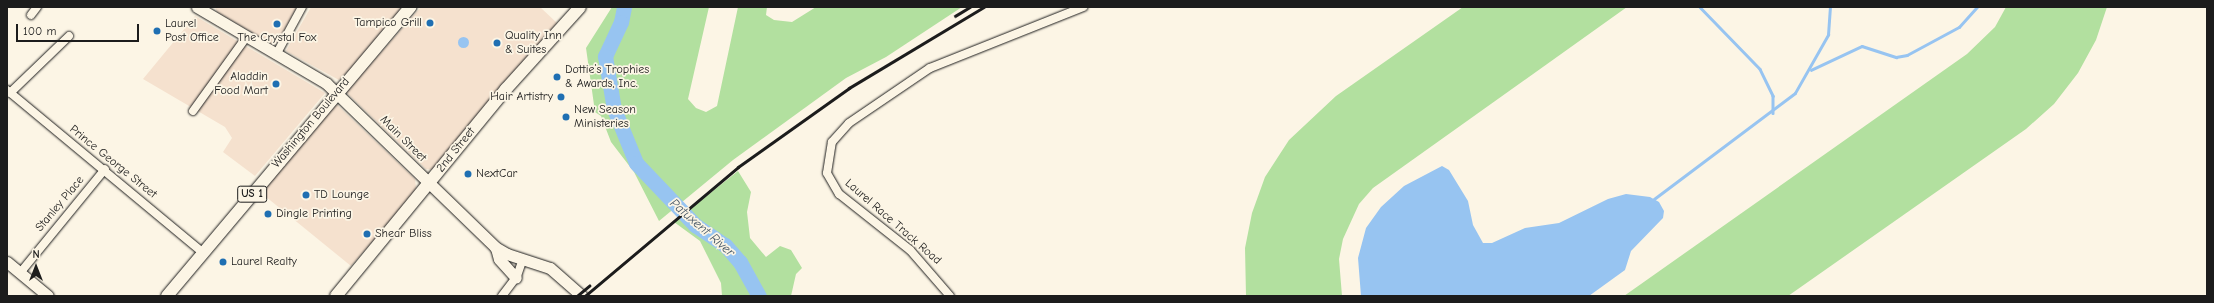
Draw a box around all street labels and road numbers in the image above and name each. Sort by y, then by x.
street label: Washington Boulevard [269,75,353,171]
street label: Main Street [377,113,429,165]
street label: Prince George Street [66,122,160,202]
street label: 2nd Street [434,125,478,175]
street label: Stanley Place [33,173,87,235]
street label: Laurel Race Track Road [842,176,944,268]
road number: US 1 [237,185,267,203]

